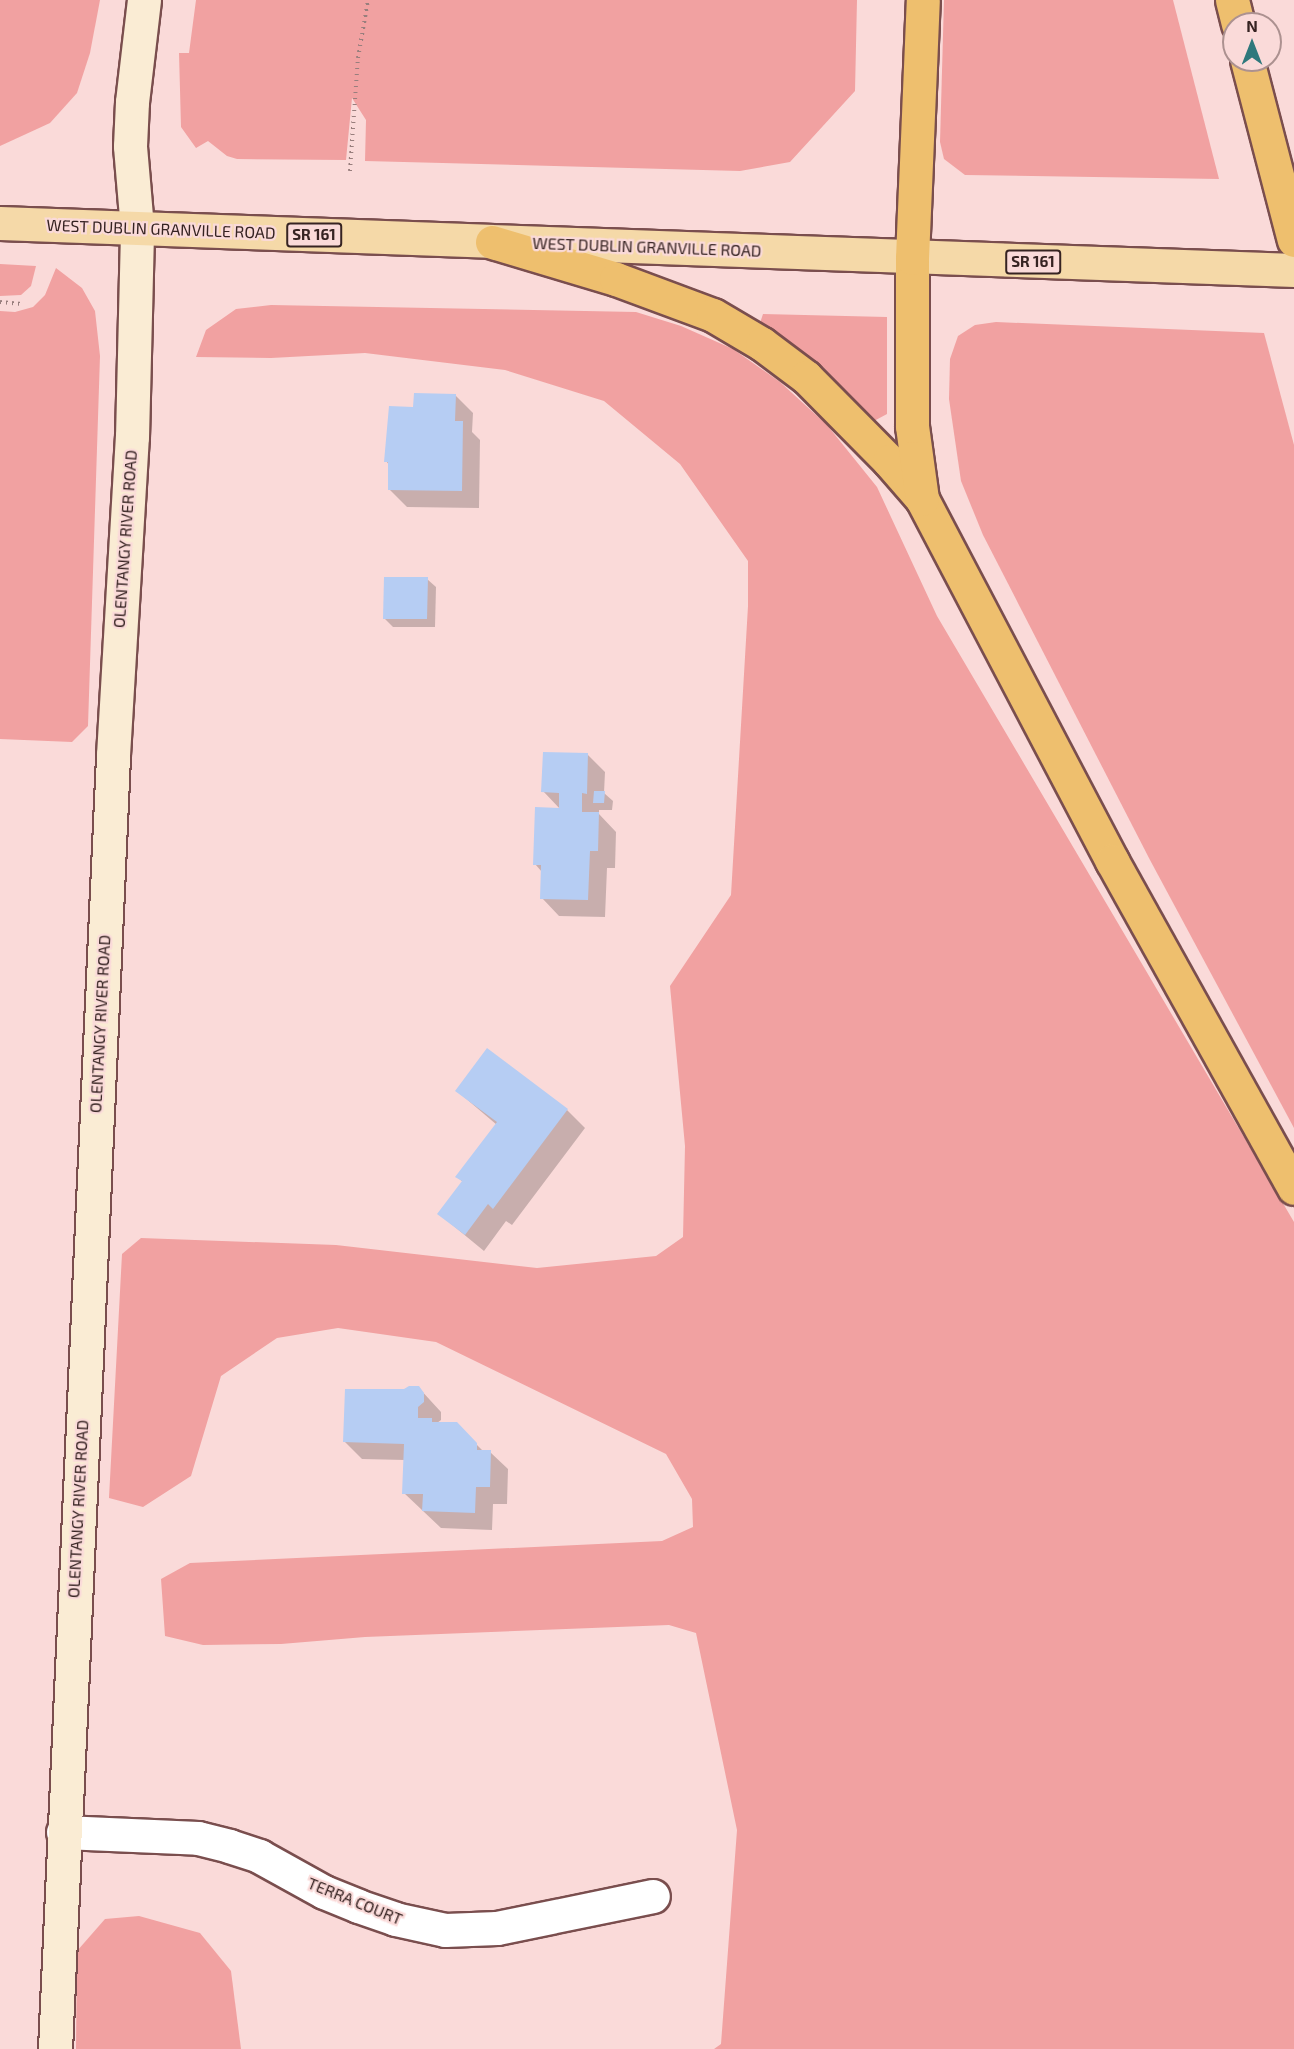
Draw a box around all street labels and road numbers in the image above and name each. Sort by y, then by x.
street label: WEST DUBLIN GRANVILLE ROAD [46,215,276,243]
road number: SR 161 [286,223,342,247]
street label: WEST DUBLIN GRANVILLE ROAD [532,233,762,261]
road number: SR 161 [1004,250,1062,274]
street label: OLENTANGY RIVER ROAD [109,449,141,629]
street label: OLENTANGY RIVER ROAD [86,934,114,1114]
street label: OLENTANGY RIVER ROAD [64,1419,92,1599]
street label: TERRA COURT [305,1873,405,1929]

